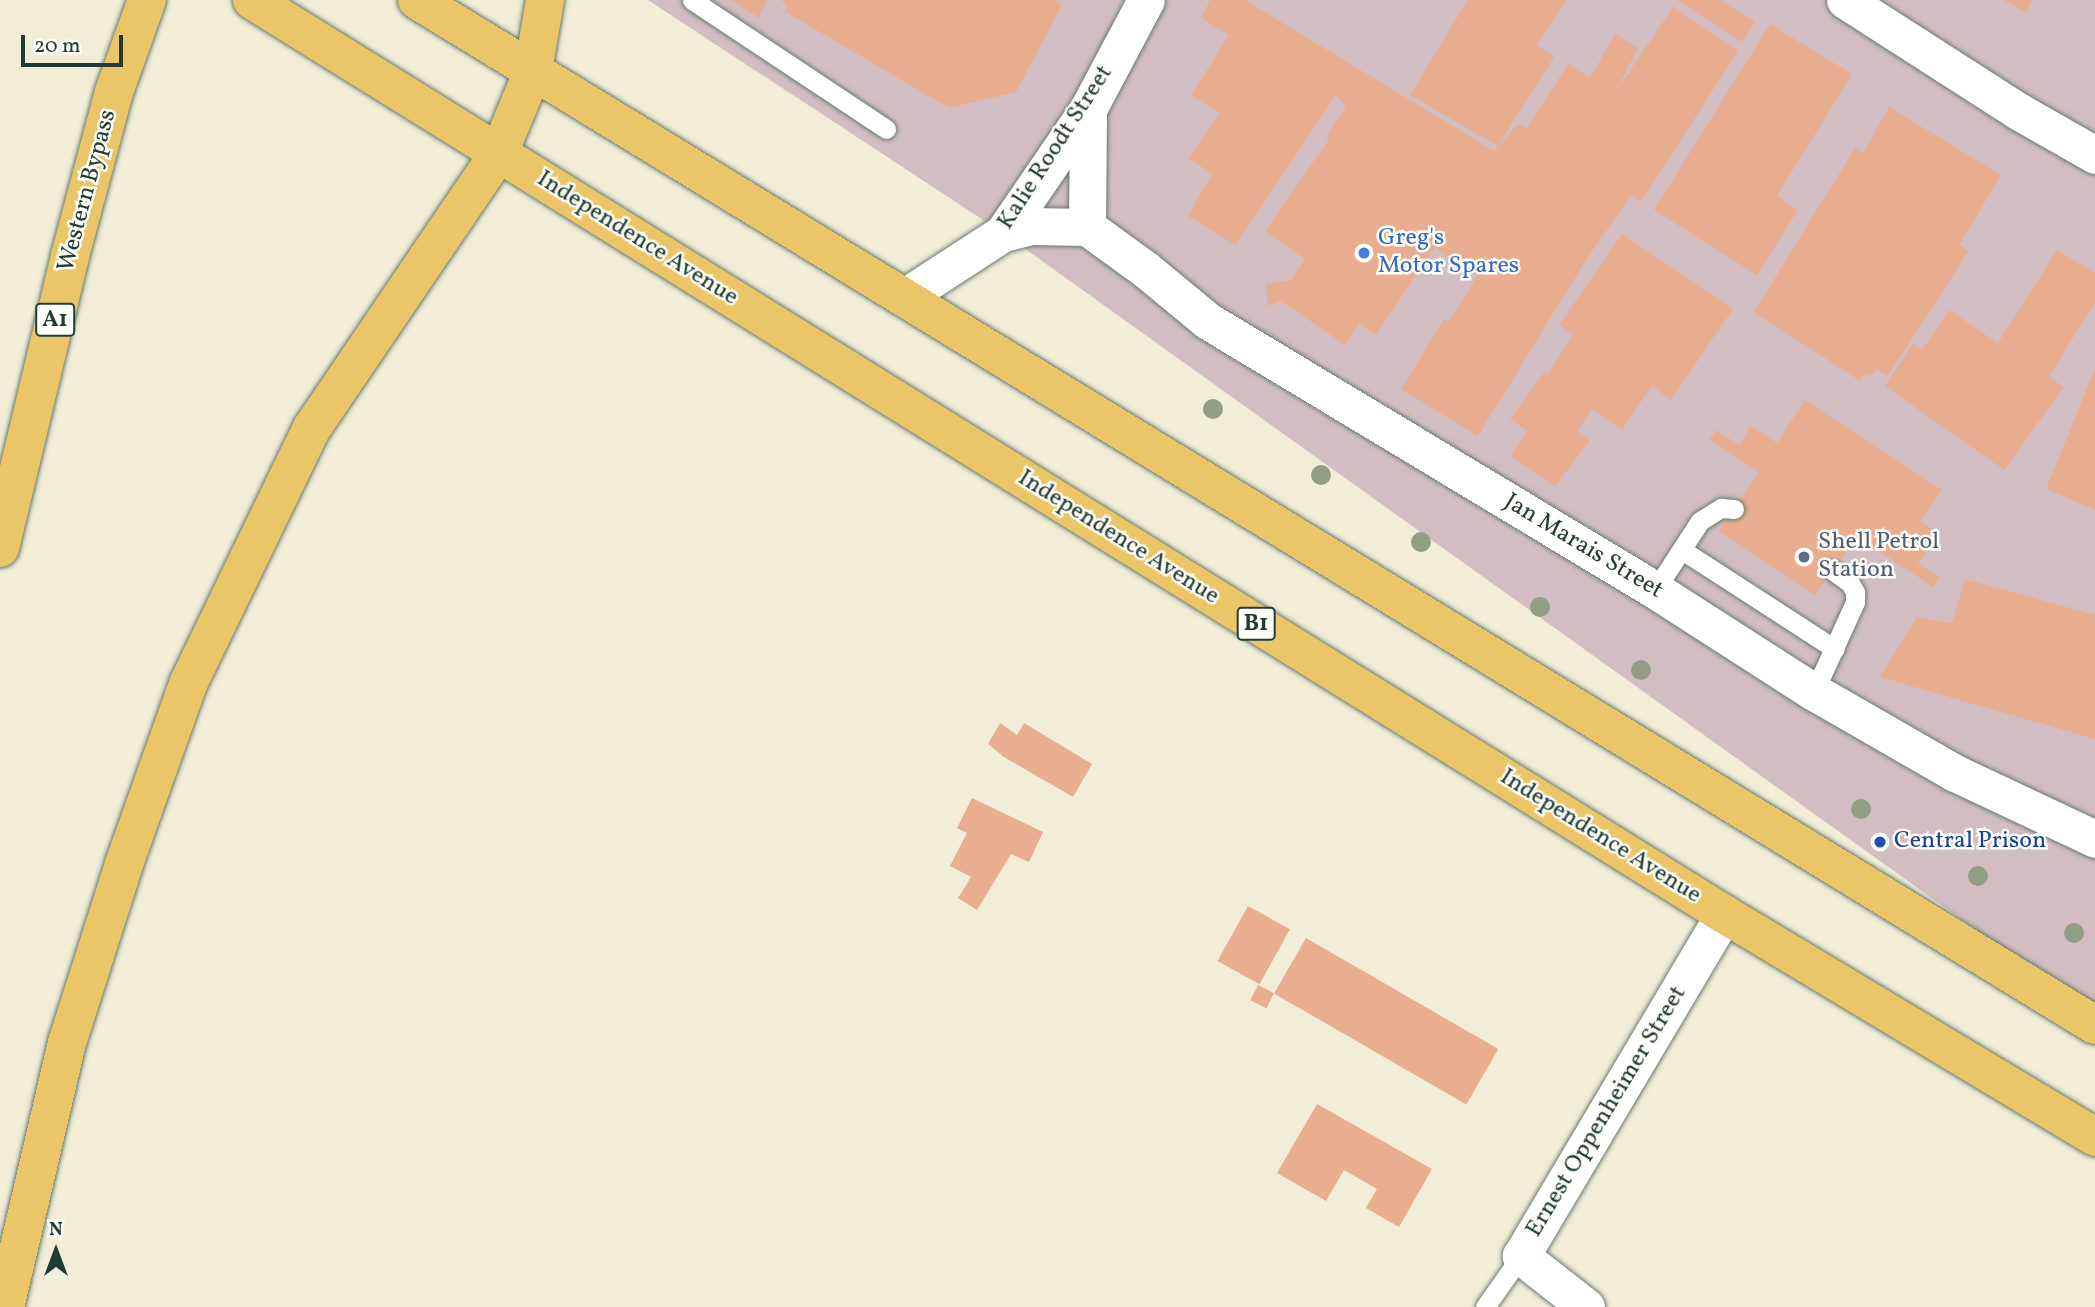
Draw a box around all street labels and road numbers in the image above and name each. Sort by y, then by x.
street label: Kalie Roodt Street [992,61,1120,235]
street label: Western Bypass [53,107,123,275]
street label: Independence Avenue [531,165,743,313]
road number: A1 [34,300,76,340]
street label: Independence Avenue [1012,464,1224,612]
street label: Jan Marais Street [1498,488,1668,606]
road number: B1 [1235,604,1277,644]
street label: Independence Avenue [1494,763,1706,911]
street label: Ernest Oppenheimer Street [1521,981,1693,1243]

